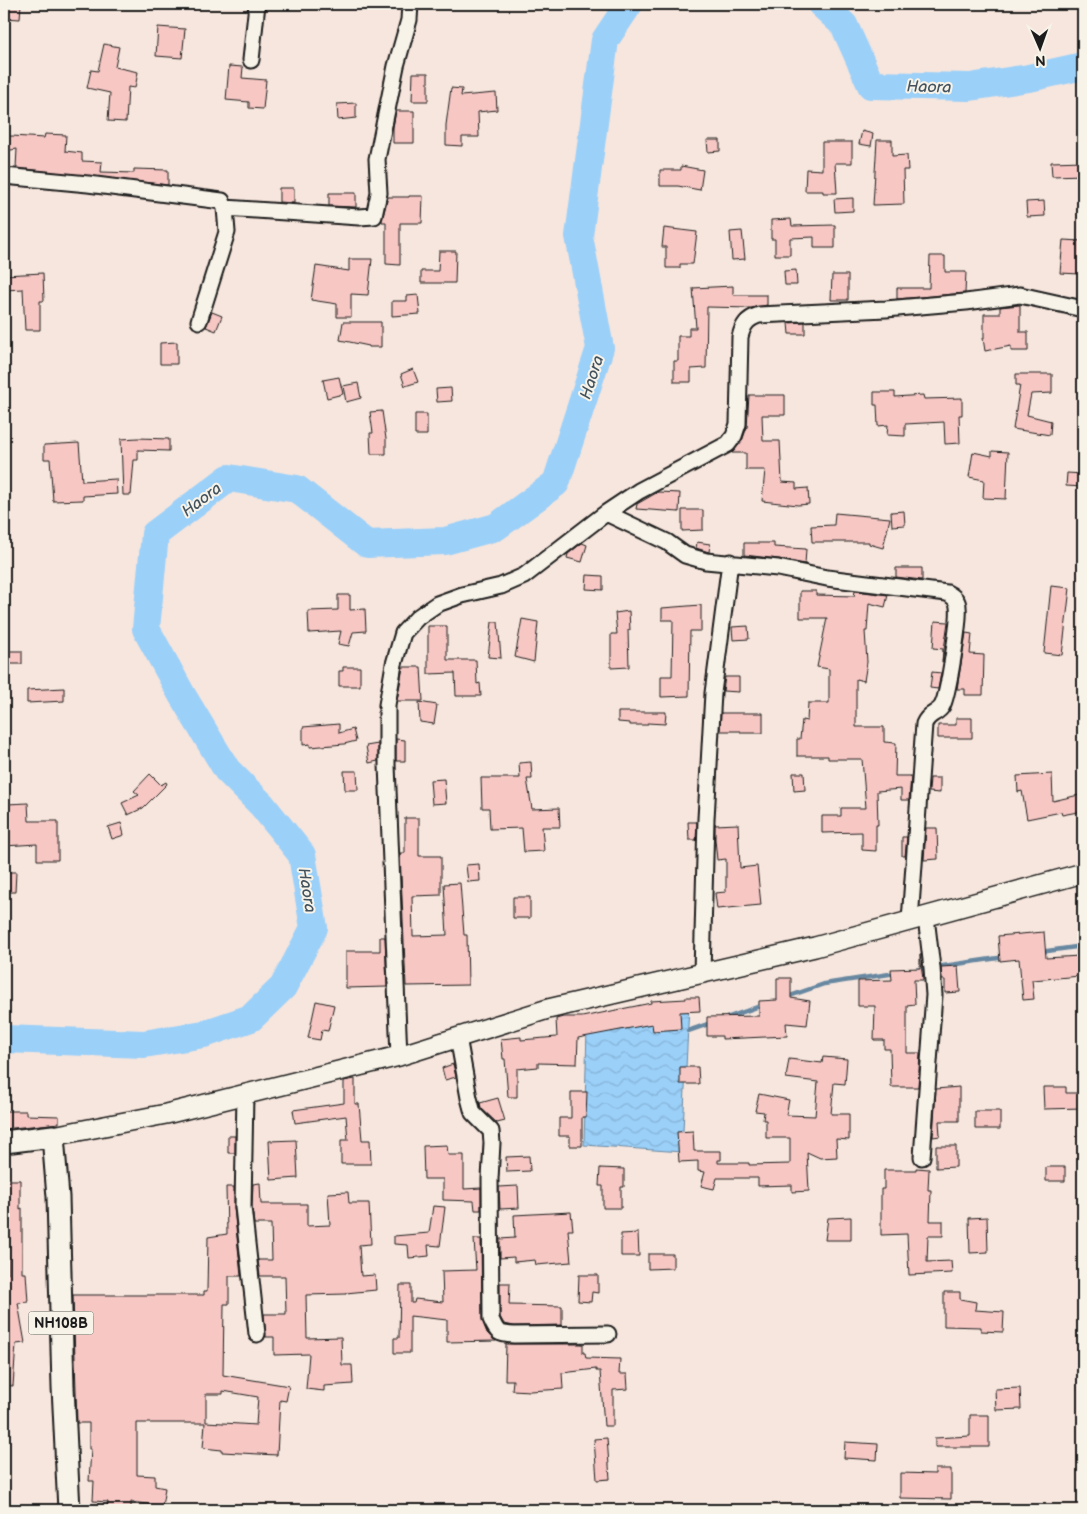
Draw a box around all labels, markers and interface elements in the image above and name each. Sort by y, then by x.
north arrow [1014,22,1064,72]
text: N [1035,52,1046,69]
water label: Haora [906,78,952,97]
water label: Haora [576,353,608,402]
water label: Haora [178,479,226,521]
water label: Haora [294,867,319,914]
road number: NH108B [28,1312,94,1335]

